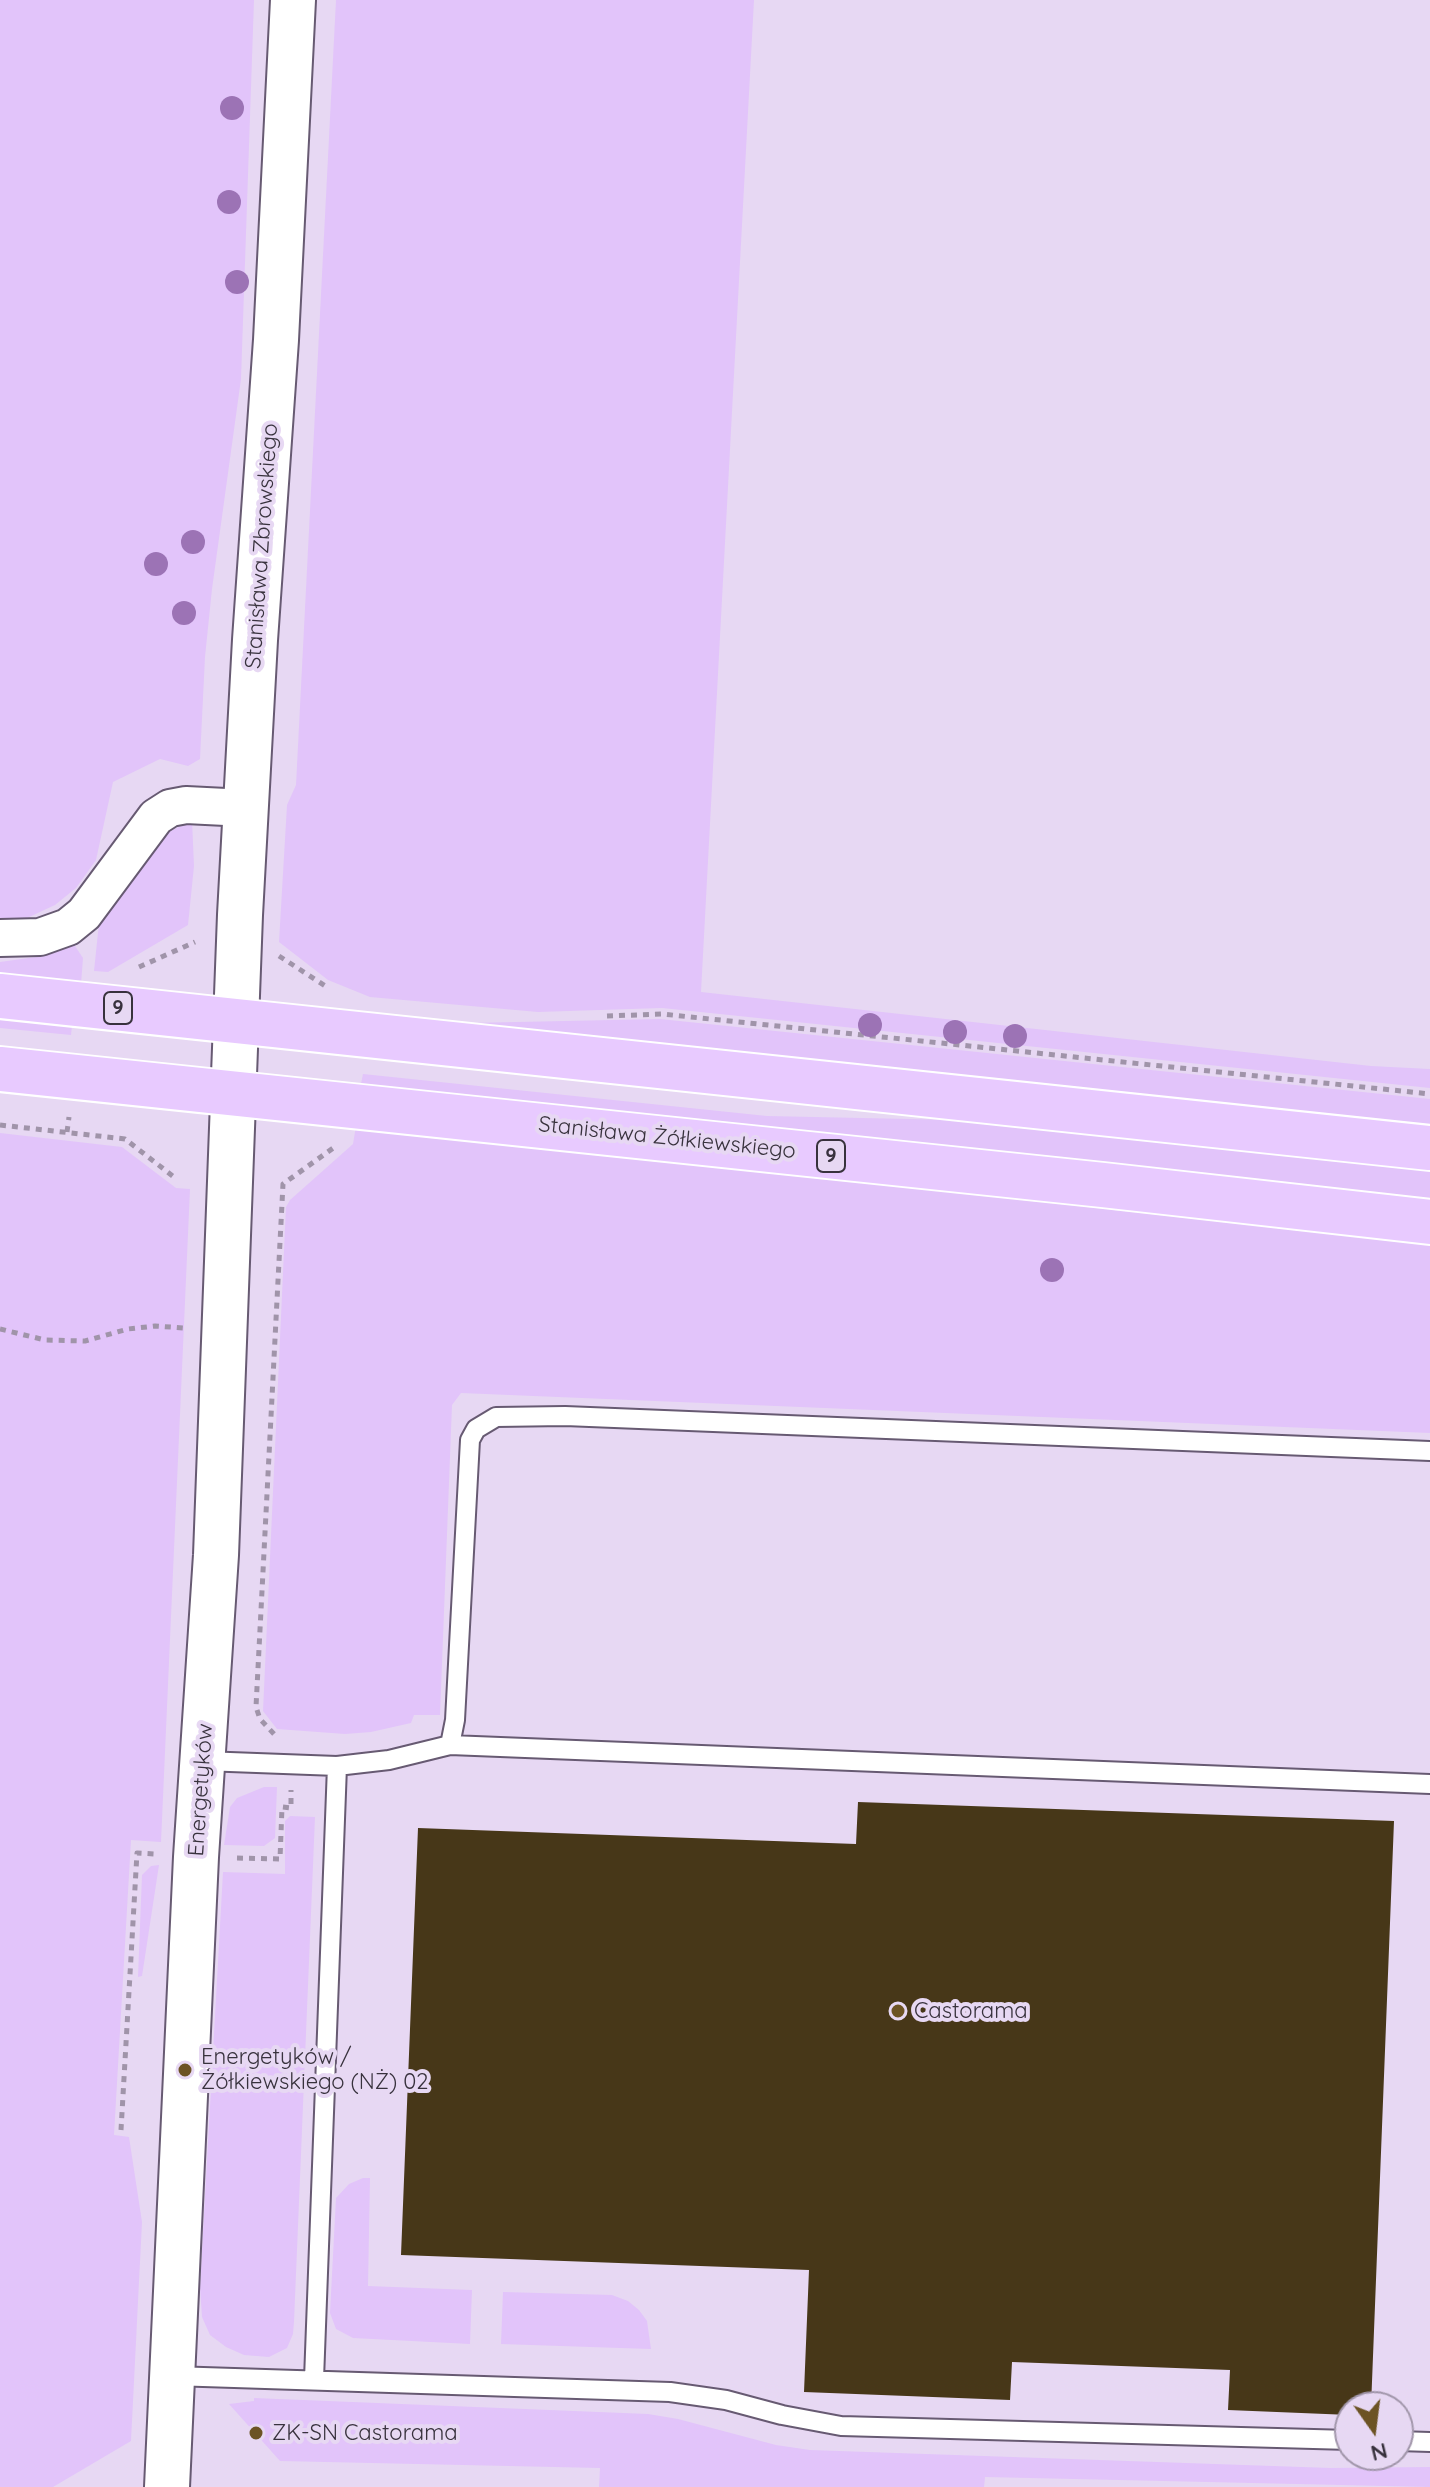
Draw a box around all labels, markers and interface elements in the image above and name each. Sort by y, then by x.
street label: Stanisława Zbrowskiego [240,422,284,670]
road number: 9 [104,992,132,1024]
street label: Stanisława Żółkiewskiego [537,1111,797,1165]
road number: 9 [817,1140,845,1172]
street label: Energetyków [183,1723,219,1857]
place label: Castorama [914,1998,1028,2024]
marker: Castorama [889,2002,907,2020]
place label: Energetyków / Żółkiewskiego (NŻ) 02 [201,2044,429,2096]
marker: Energetyków / Żółkiewskiego (NŻ) 02 [176,2061,194,2079]
north arrow [1334,2391,1414,2471]
place label: ZK-SN Castorama [272,2420,458,2446]
marker: ZK-SN Castorama [247,2424,265,2442]
text: N [1368,2437,1391,2468]

